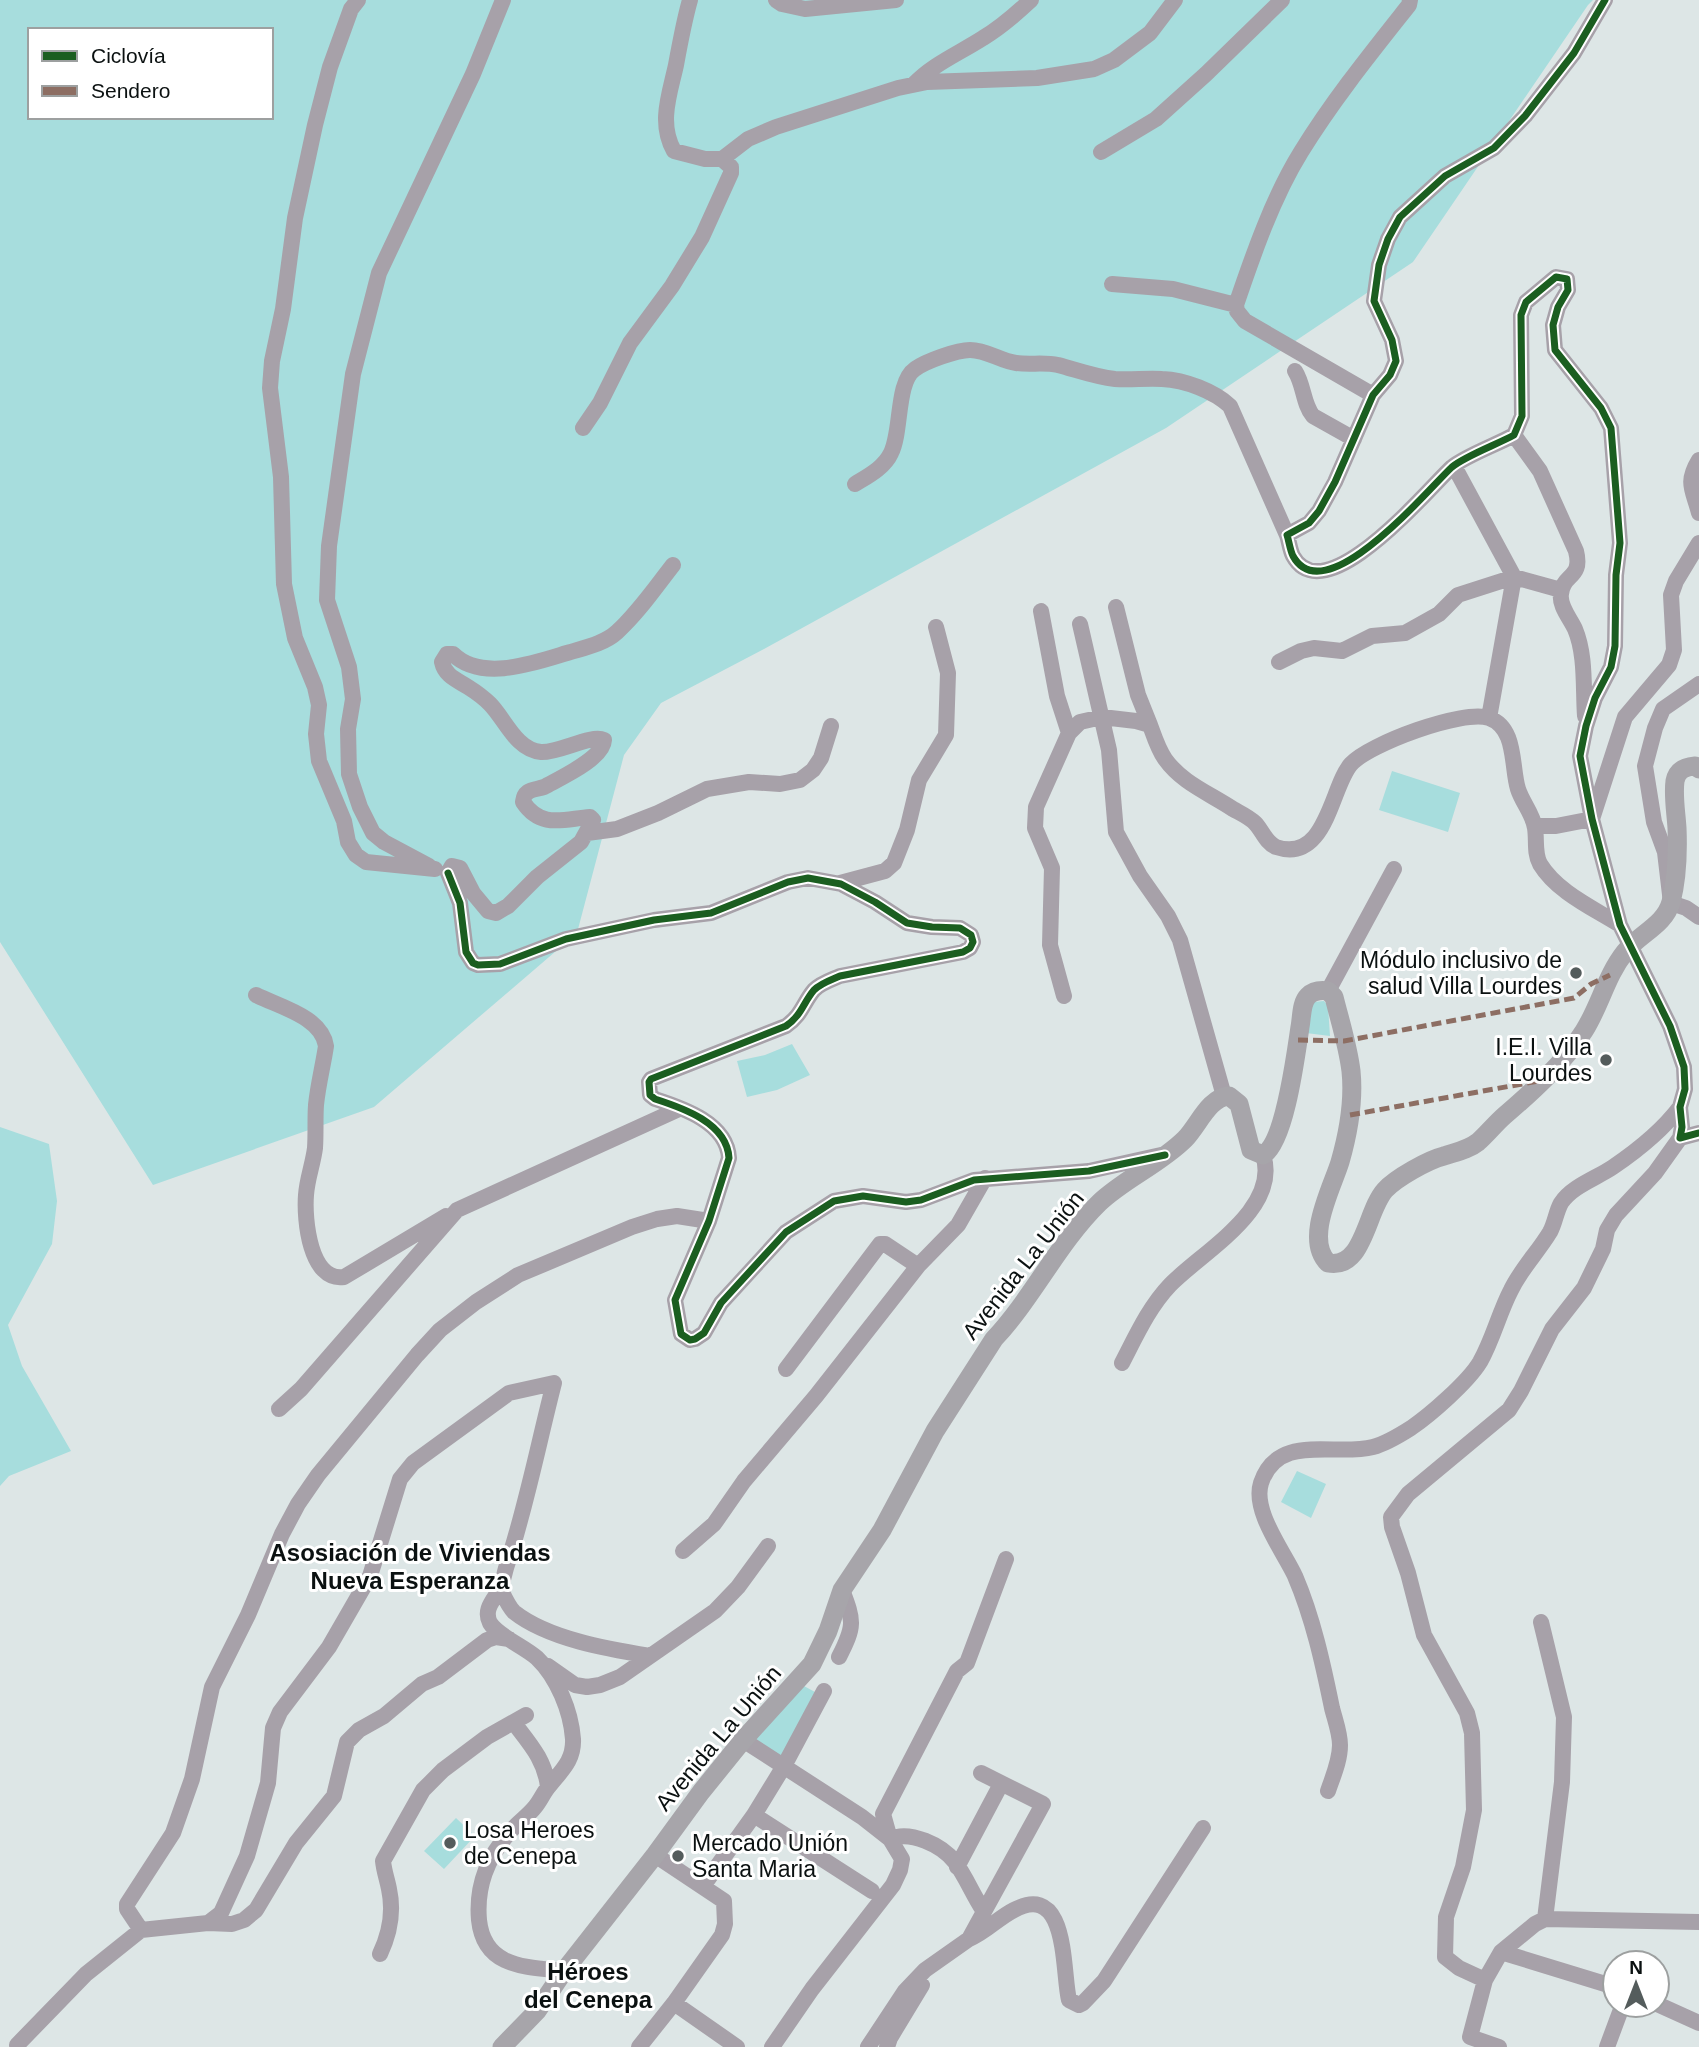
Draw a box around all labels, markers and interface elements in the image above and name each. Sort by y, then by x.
legend [28,28,273,119]
text: Ciclovía [91,44,166,67]
text: Sendero [91,79,170,102]
place label: Módulo inclusivo de salud Villa Lourdes [1360,947,1562,999]
marker: Módulo inclusivo de salud Villa Lourdes [1568,965,1584,981]
place label: I.E.I. Villa Lourdes [1495,1034,1592,1086]
marker: I.E.I. Villa Lourdes [1598,1052,1614,1068]
street label: Avenida La Unión [957,1186,1089,1344]
district label: Asosiación de Viviendas Nueva Esperanza [269,1539,551,1594]
street label: Avenida La Unión [650,1660,786,1816]
place label: Losa Heroes de Cenepa [464,1817,594,1869]
place label: Mercado Unión Santa Maria [692,1830,848,1882]
marker: Losa Heroes de Cenepa [442,1835,458,1851]
marker: Mercado Unión Santa Maria [670,1848,686,1864]
north arrow [1601,1949,1671,2019]
text: N [1629,1957,1643,1978]
district label: Héroes del Cenepa [524,1958,653,2013]

